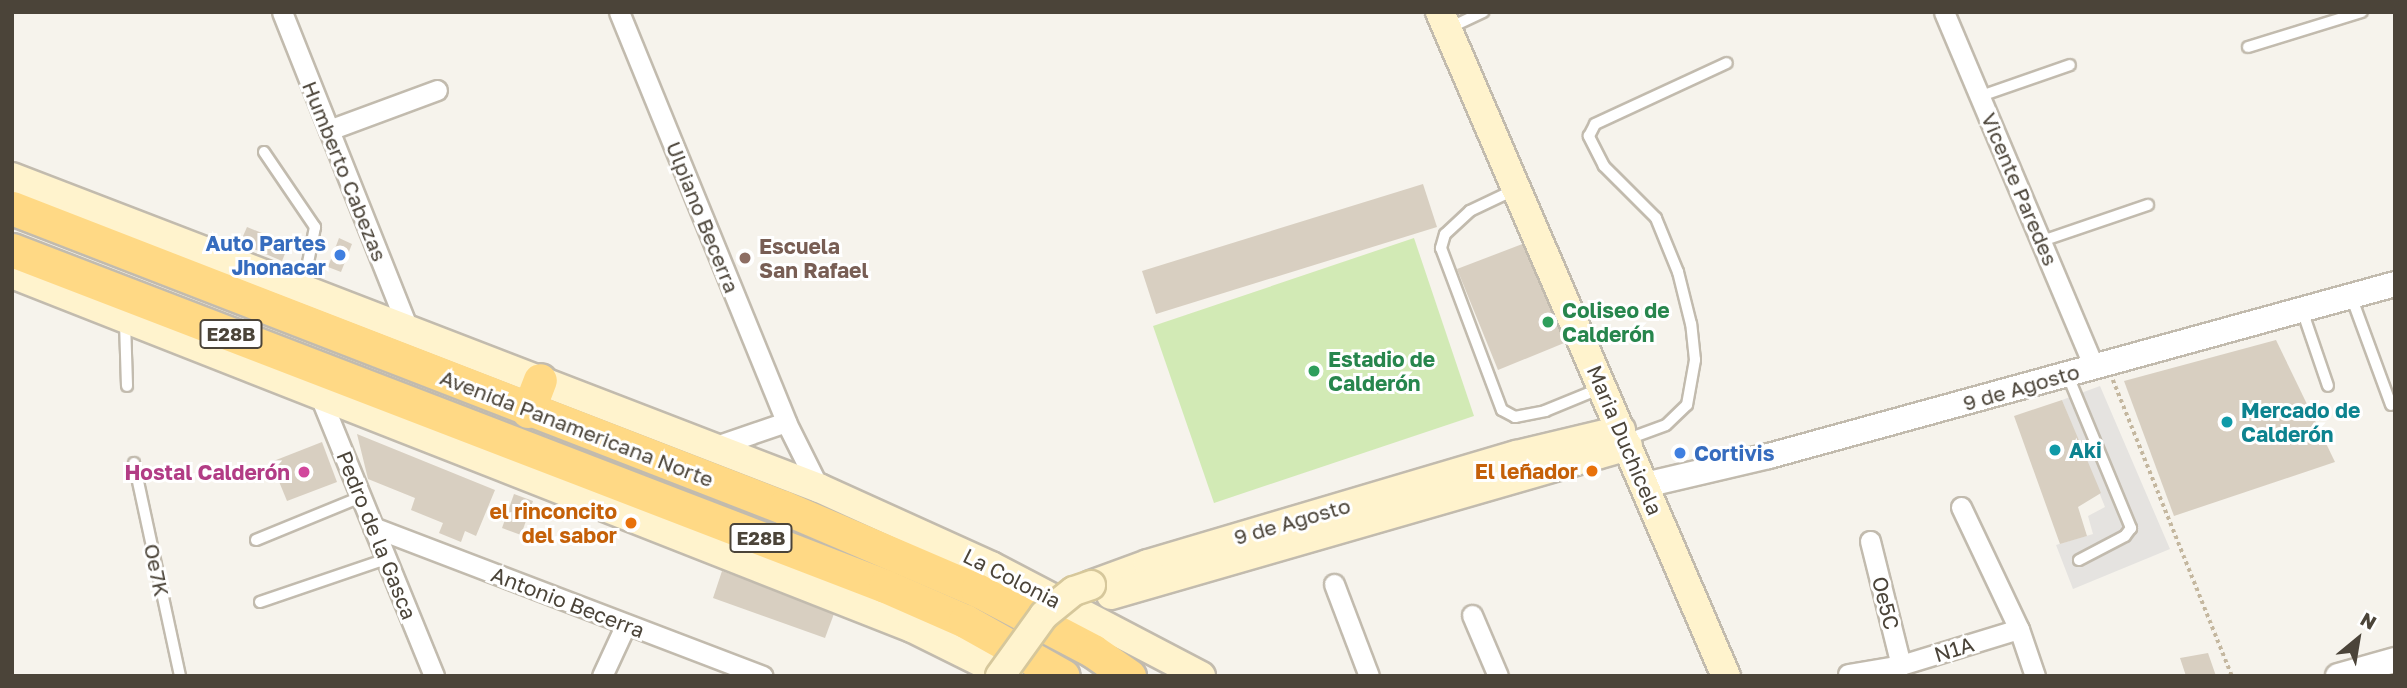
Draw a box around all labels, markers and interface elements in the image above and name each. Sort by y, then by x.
street label: Humberto Cabezas [297,77,393,265]
street label: Vicente Paredes [1976,109,2064,269]
street label: Ulpiano Becerra [661,138,745,296]
place label: Auto Partes Jhonacar [206,230,326,280]
place label: Escuela San Rafael [759,233,869,283]
marker: Auto Partes Jhonacar [332,247,348,263]
marker: Escuela San Rafael [737,250,753,266]
place label: Coliseo de Calderón [1562,297,1670,347]
marker: Coliseo de Calderón [1540,314,1556,330]
road number: E28B [198,318,264,350]
place label: Estadio de Calderón [1328,346,1435,396]
street label: 9 de Agosto [1960,358,2082,416]
street label: Maria Duchicela [1582,361,1668,519]
marker: Estadio de Calderón [1306,363,1322,379]
street label: Avenida Panamericana Norte [437,364,717,492]
place label: Mercado de Calderón [2241,397,2360,447]
marker: Mercado de Calderón [2219,414,2235,430]
place label: Aki [2069,437,2102,463]
place label: Cortivis [1694,440,1774,466]
marker: Aki [2047,442,2063,458]
marker: Cortivis [1672,445,1688,461]
street label: Pedro de la Gasca [332,447,422,623]
place label: El leñador [1475,458,1578,484]
place label: Hostal Calderón [124,459,290,485]
marker: El leñador [1584,463,1600,479]
marker: Hostal Calderón [296,464,312,480]
street label: 9 de Agosto [1231,492,1353,550]
place label: el rinconcito del sabor [489,498,617,548]
marker: el rinconcito del sabor [623,515,639,531]
road number: E28B [728,523,794,554]
street label: Oe7K [139,541,175,599]
street label: La Colonia [959,543,1065,613]
street label: Antonio Becerra [488,561,648,643]
street label: Oe5C [1867,574,1905,632]
north arrow [2323,604,2393,674]
text: N [2357,607,2381,634]
street label: N1A [1931,631,1977,667]

